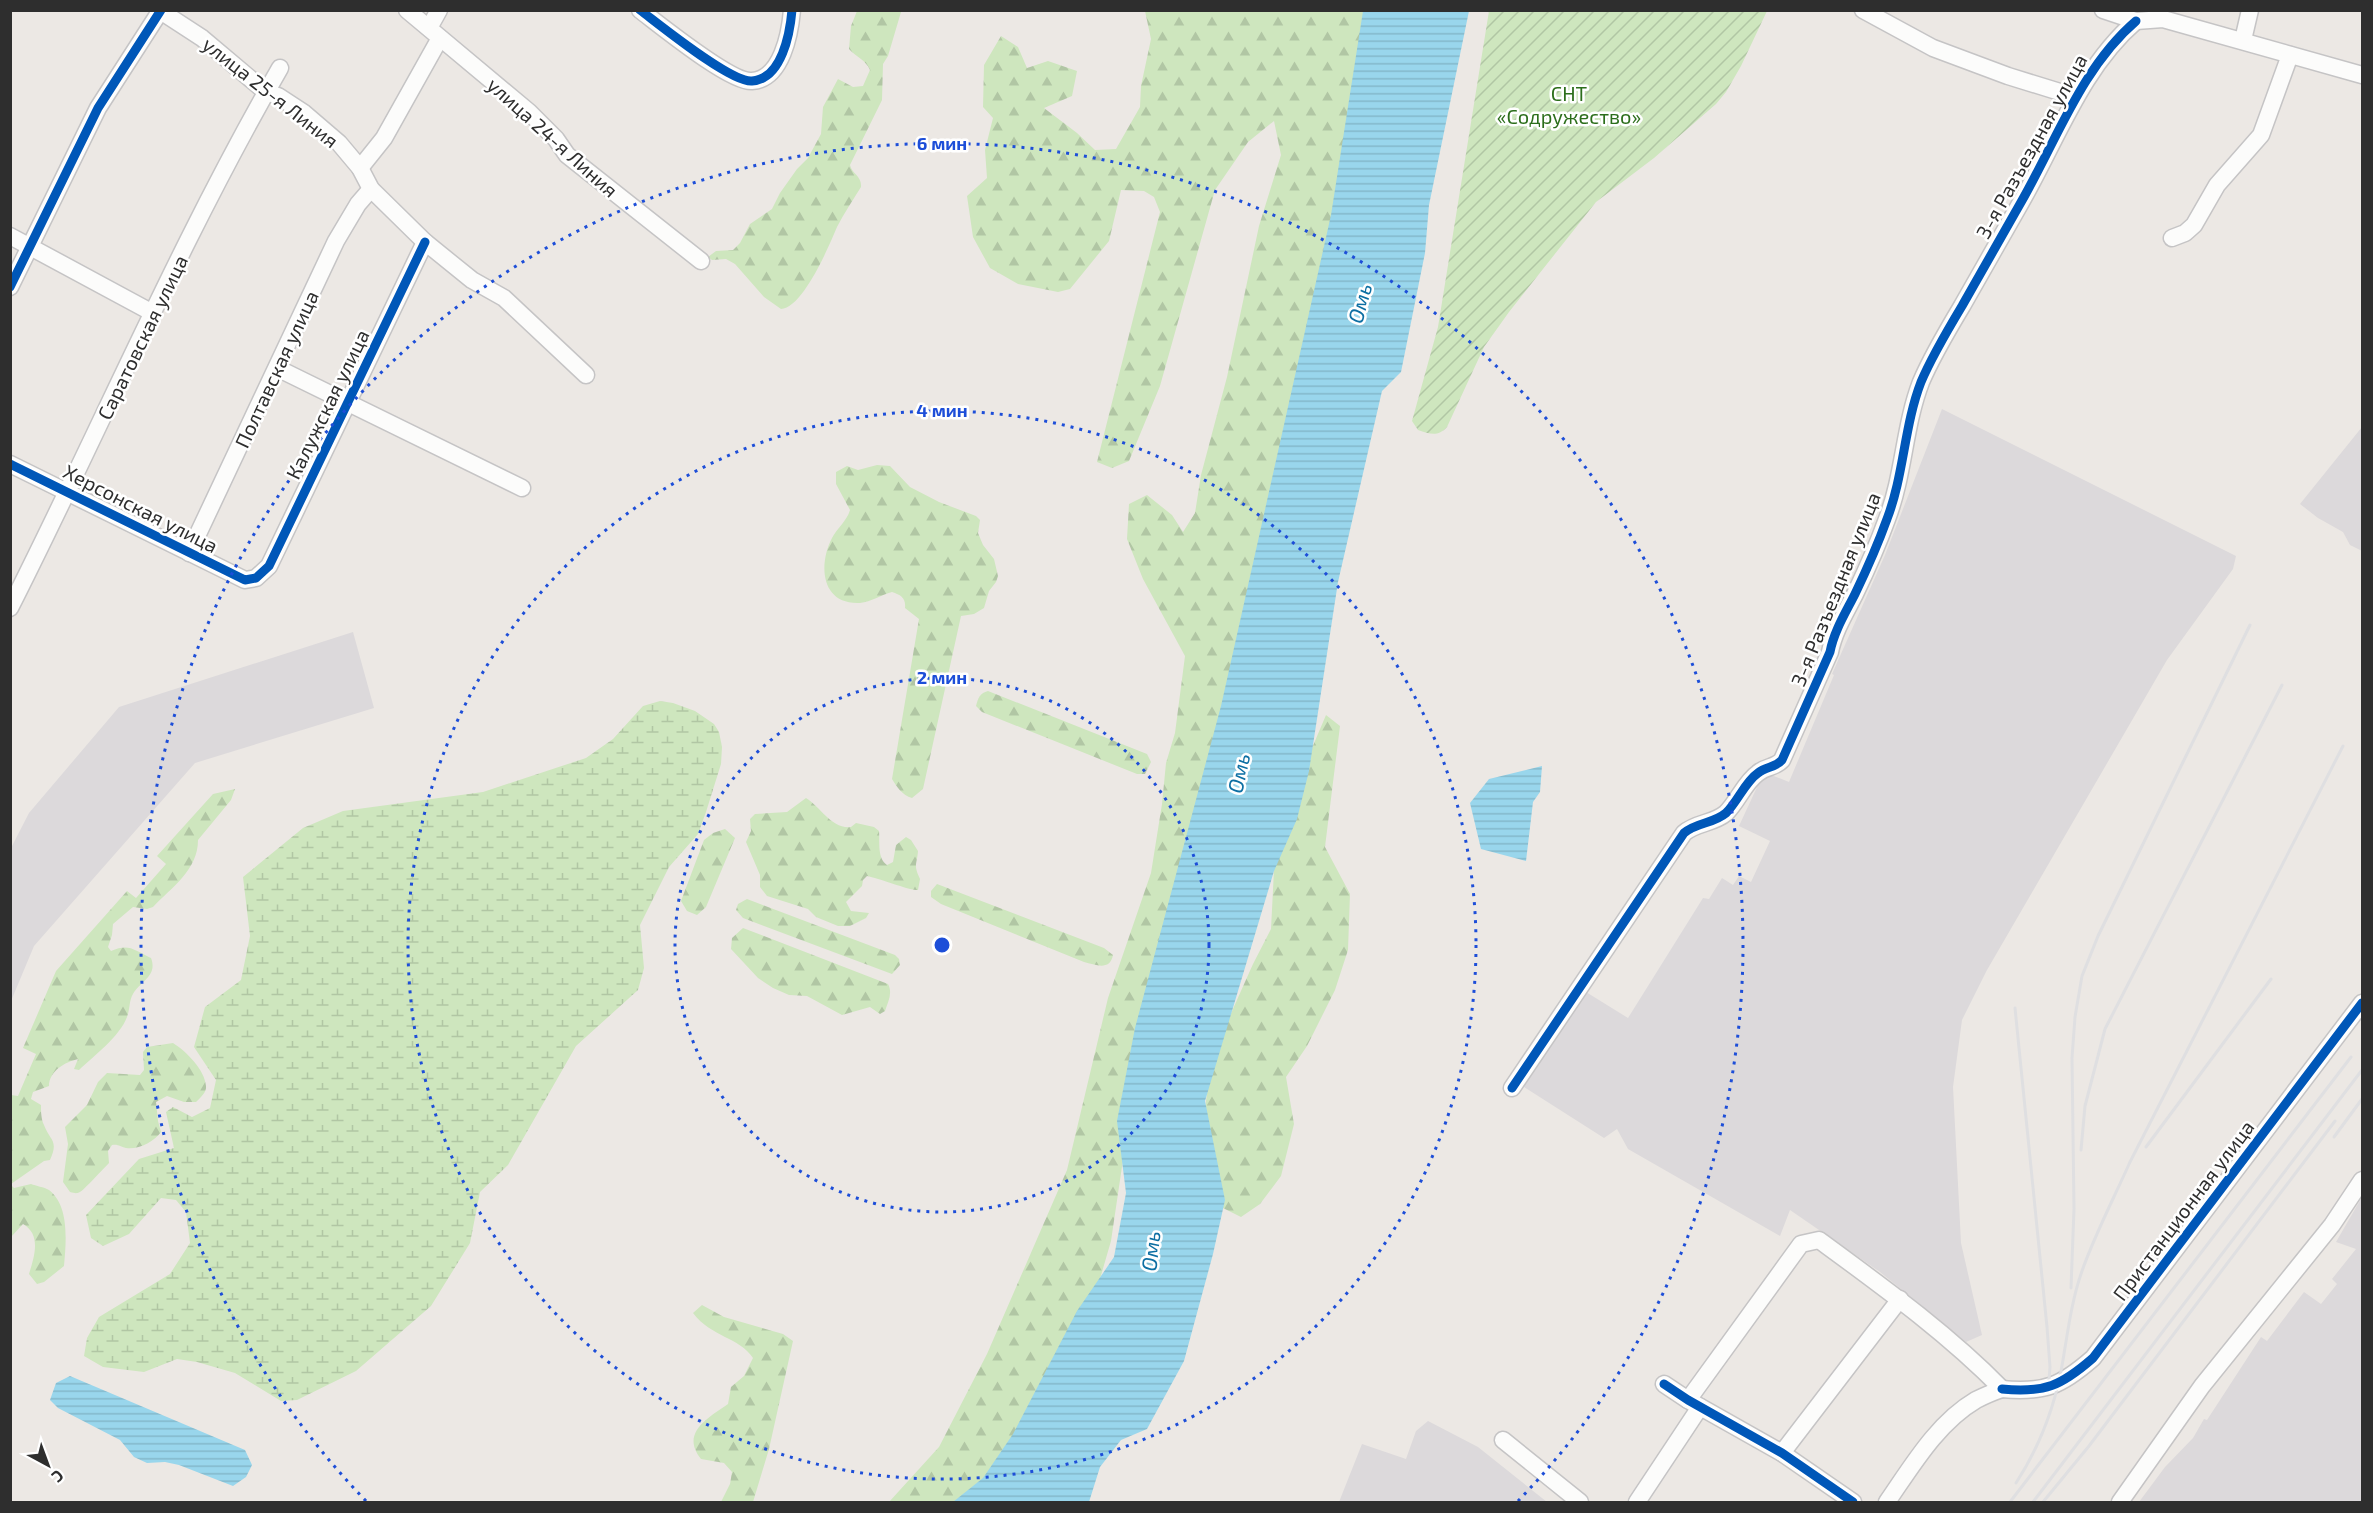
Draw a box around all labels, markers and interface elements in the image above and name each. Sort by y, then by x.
street label: улица 25-я Линия [198,32,344,153]
street label: 3-я Разъездная улица [1970,50,2093,243]
street label: улица 24-я Линия [482,72,623,203]
park label: СНТ «Содружество» [1497,81,1641,129]
text: 6 мин [917,132,967,154]
street label: Саратовская улица [92,251,193,424]
water label: Омь [1342,280,1376,326]
street label: Полтавская улица [229,287,324,452]
street label: Калужская улица [280,325,375,483]
text: 4 мин [916,399,968,421]
street label: Херсонская улица [59,459,222,558]
street label: 3-я Разъездная улица [1785,489,1886,690]
text: 2 мин [917,666,967,688]
water label: Омь [1222,751,1254,795]
centre of rings [932,935,952,955]
street label: Пристанционная улица [2107,1115,2259,1306]
water label: Омь [1135,1230,1165,1272]
north arrow [18,1435,78,1495]
text: С [48,1466,68,1487]

